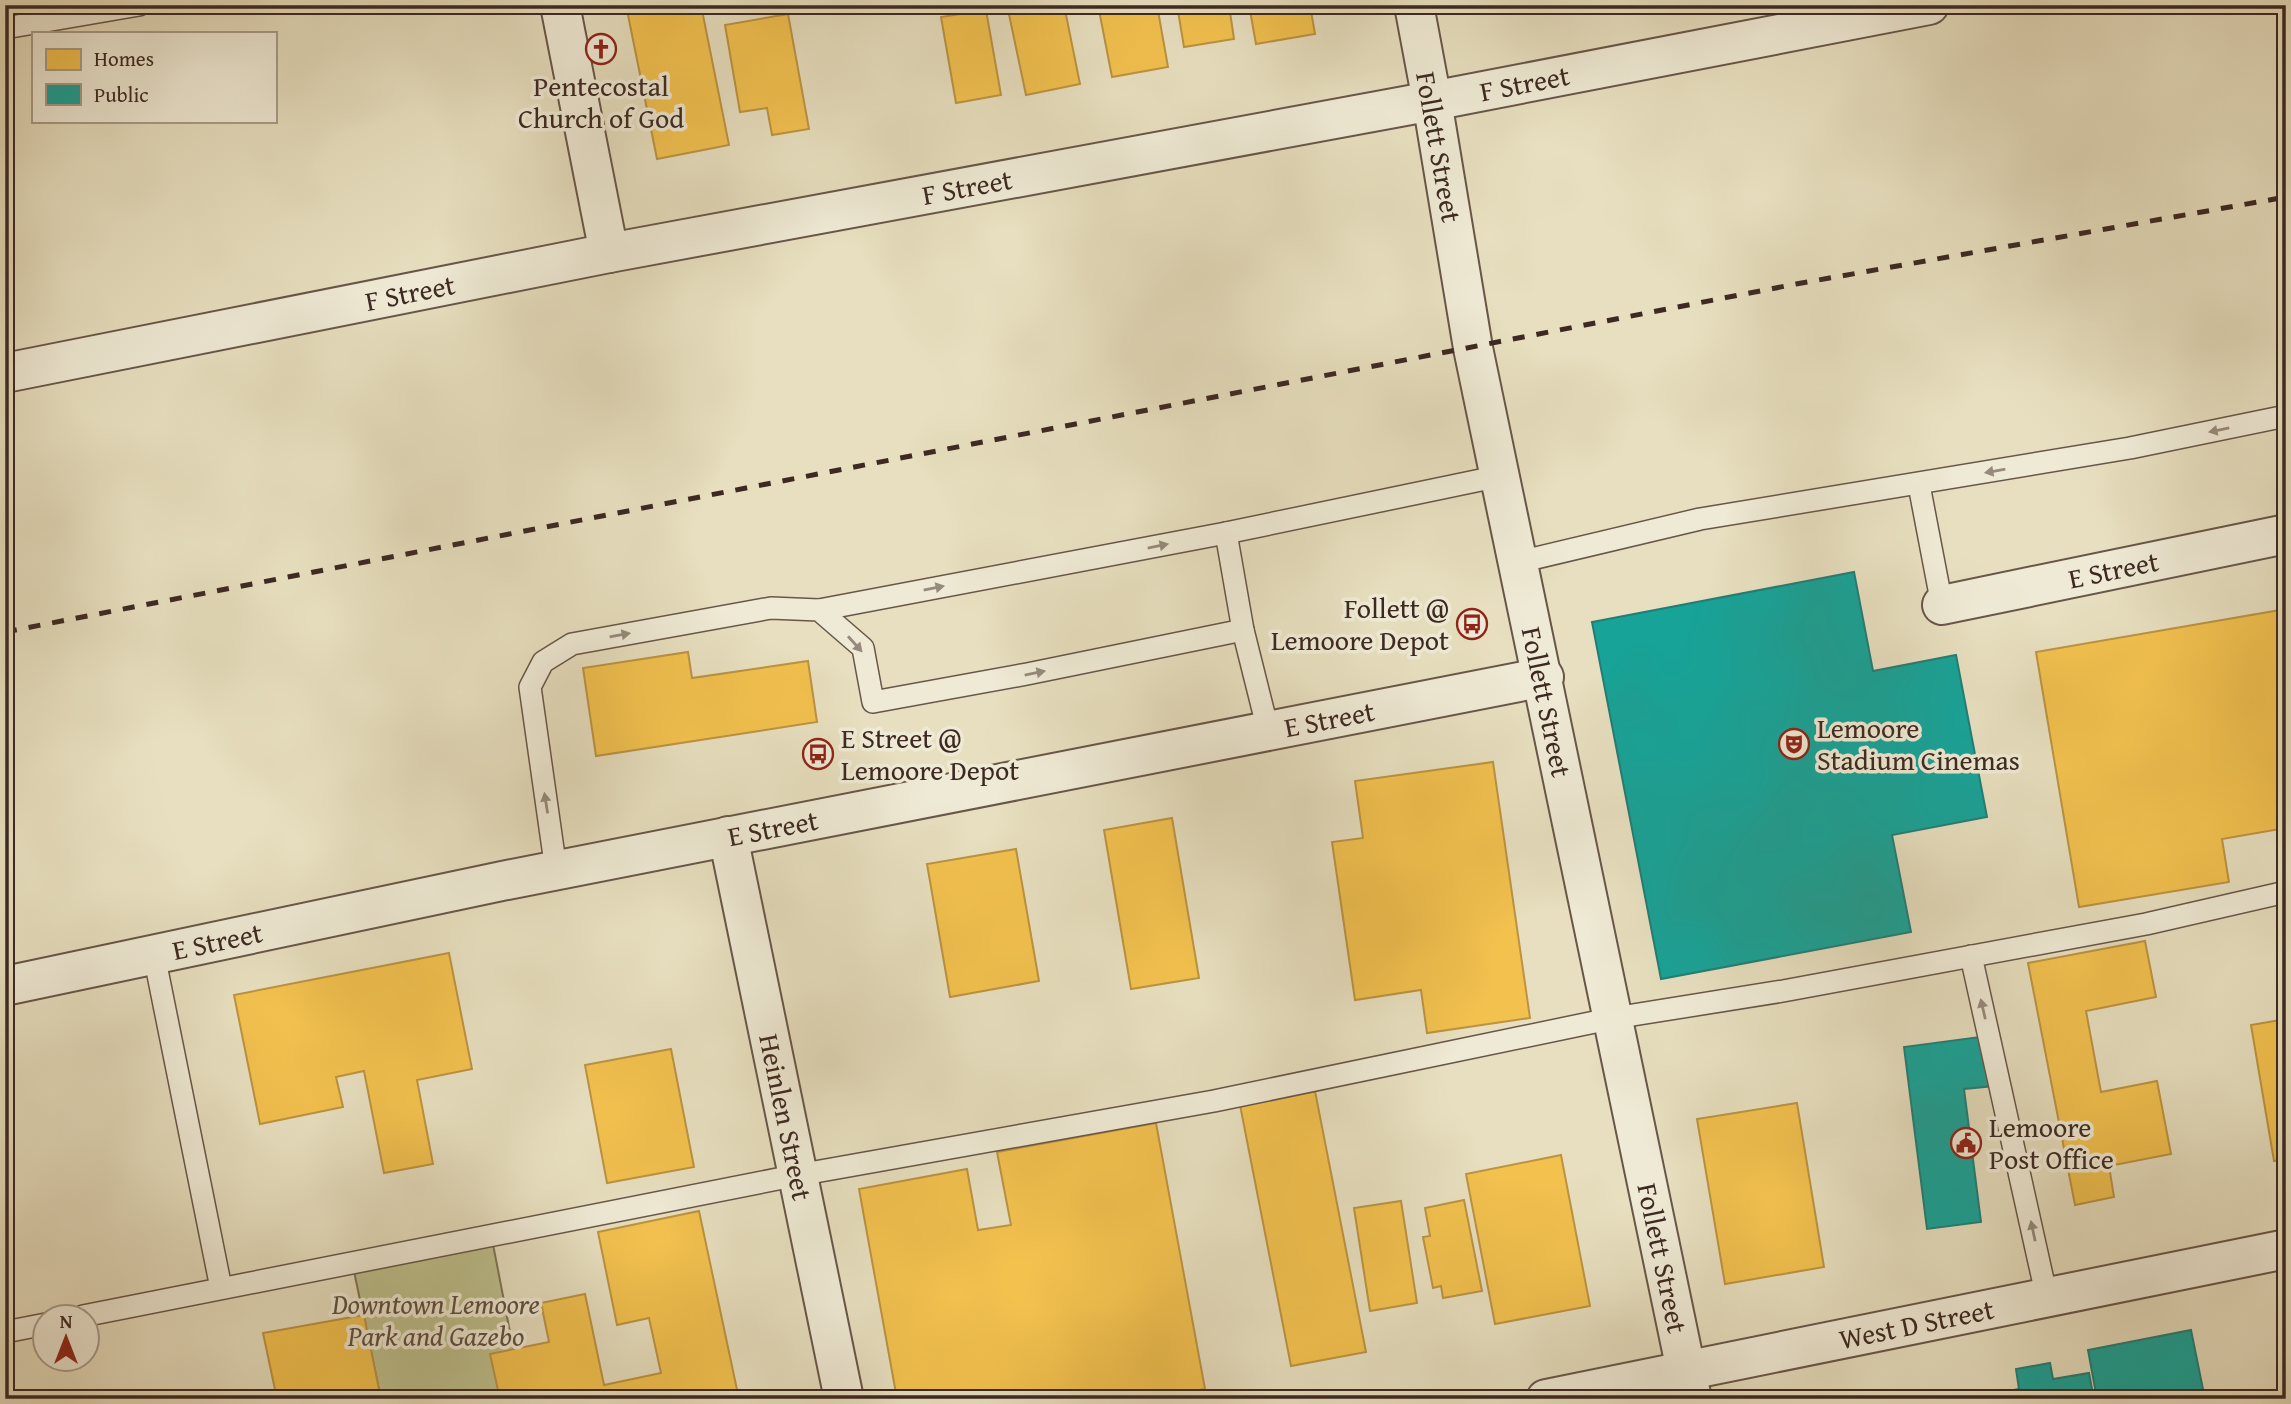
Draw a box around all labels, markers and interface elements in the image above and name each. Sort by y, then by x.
legend [32,32,276,122]
church icon: Pentecostal Church of God [584,32,618,66]
text: Homes [94,43,154,74]
street label: F Street [1476,54,1573,111]
place label: Pentecostal Church of God [518,65,684,138]
street label: Follett Street [1406,68,1473,226]
text: Public [94,79,149,110]
street label: F Street [919,158,1015,215]
street label: F Street [362,263,459,321]
one-way arrow [2208,425,2230,436]
one-way arrow [1984,466,2006,477]
one-way arrow [1147,540,1169,551]
street label: E Street [2064,540,2162,598]
one-way arrow [923,582,945,593]
place label: Follett @ Lemoore Depot [1271,587,1449,660]
bus stop icon: Follett @ Lemoore Depot [1455,607,1489,641]
street label: Follett Street [1512,623,1583,781]
one-way arrow [609,630,631,641]
one-way arrow [847,635,863,652]
one-way arrow [1024,667,1046,678]
street label: E Street [1281,690,1378,747]
place label: Lemoore Stadium Cinemas [1817,707,2020,780]
place label: E Street @ Lemoore Depot [841,717,1019,790]
theatre icon: Lemoore Stadium Cinemas [1777,727,1811,761]
bus stop icon: E Street @ Lemoore Depot [801,737,835,771]
one-way arrow [540,792,551,814]
street label: E Street [724,799,822,856]
street label: E Street [168,911,266,970]
one-way arrow [1978,998,1989,1020]
street label: Heinlen Street [749,1030,824,1204]
place label: Lemoore Post Office [1989,1106,2114,1179]
public building icon: Lemoore Post Office [1949,1126,1983,1160]
street label: Follett Street [1627,1179,1699,1337]
one-way arrow [2027,1220,2038,1242]
park label: Downtown Lemoore Park and Gazebo [331,1283,540,1356]
street label: West D Street [1835,1288,1998,1359]
north arrow [32,1302,102,1372]
text: N [60,1307,73,1335]

